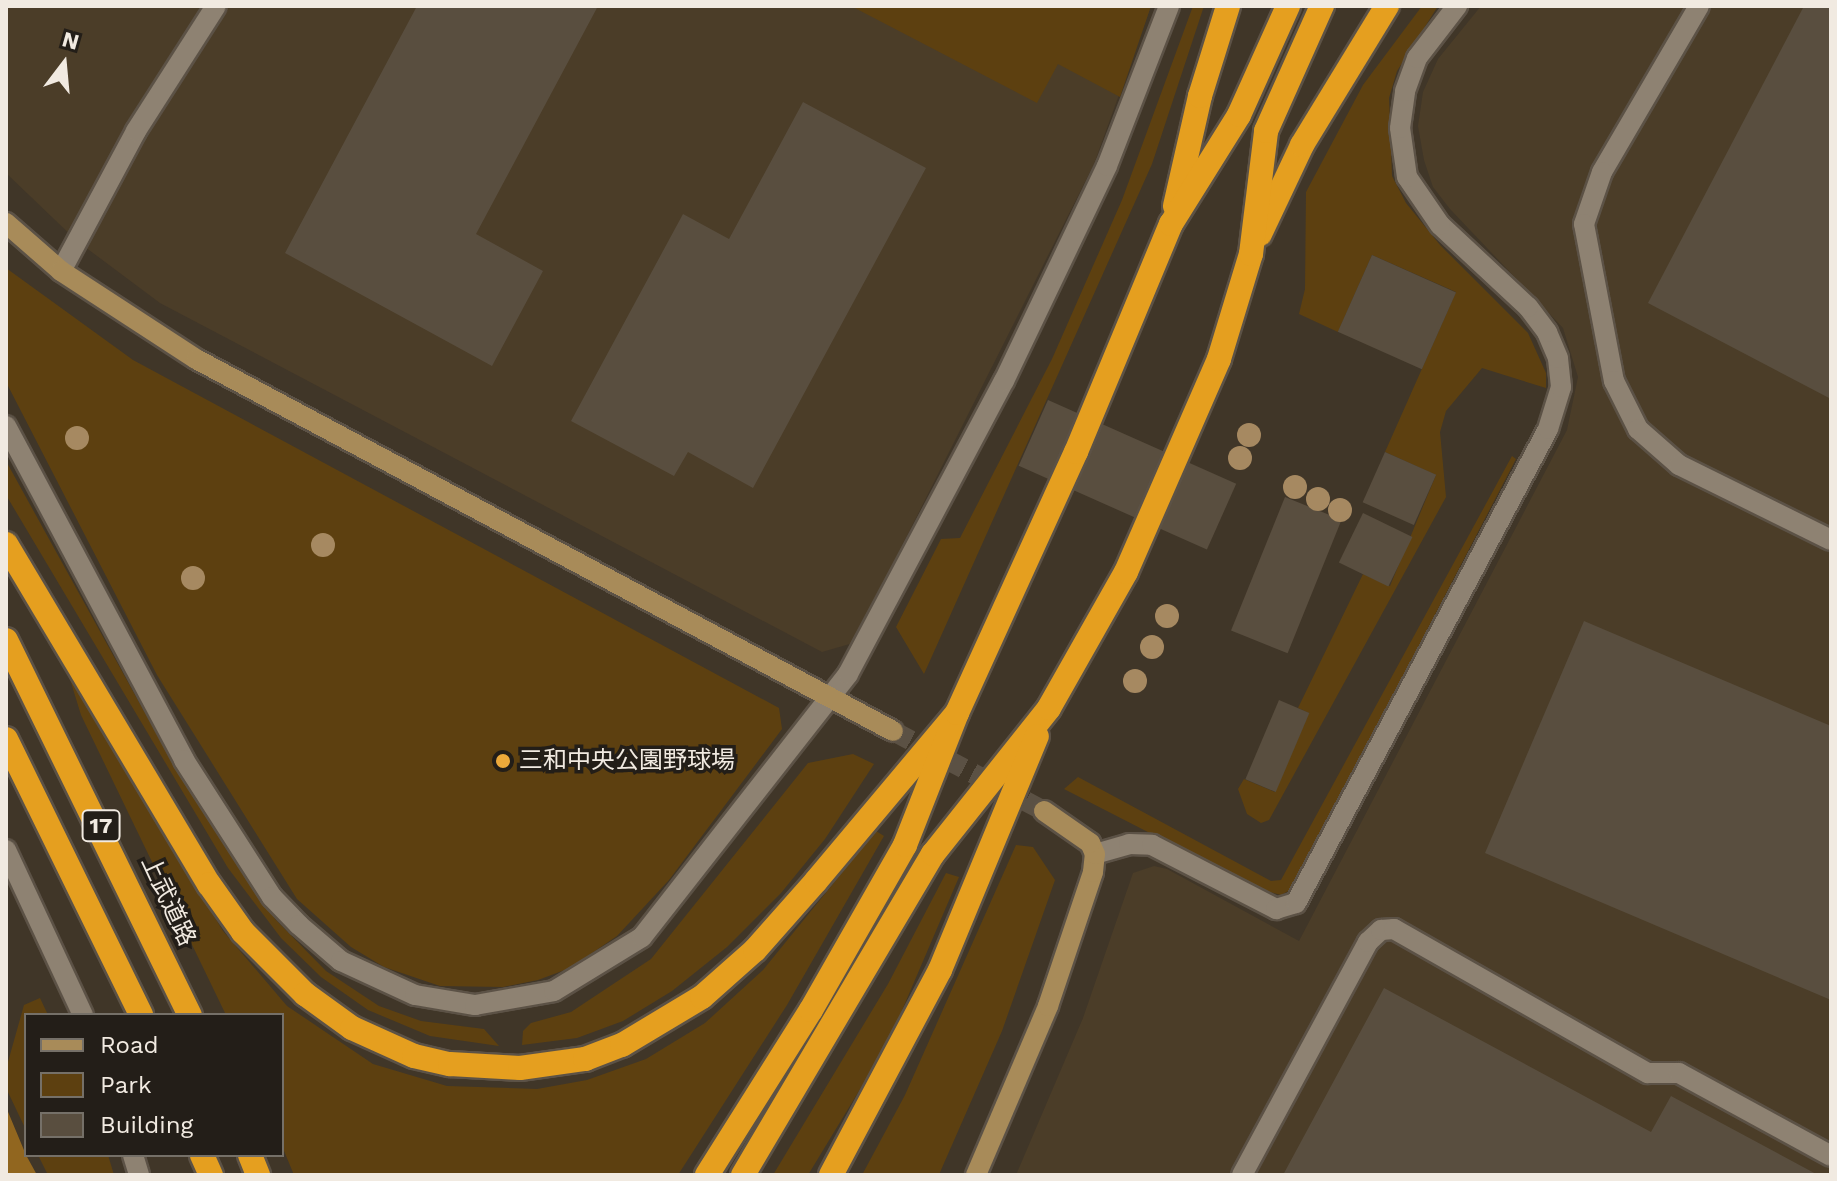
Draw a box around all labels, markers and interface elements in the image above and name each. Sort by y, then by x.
north arrow [24,24,104,104]
text: N [59,26,82,55]
place label: 三和中央公園野球場 [519,747,735,775]
marker: 三和中央公園野球場 [494,752,512,770]
road number: 17 [81,808,121,844]
street label: 上武道路 [135,851,201,951]
legend [24,1013,284,1157]
text: Road [100,1031,159,1059]
text: Park [100,1071,152,1099]
text: Building [100,1111,193,1139]

